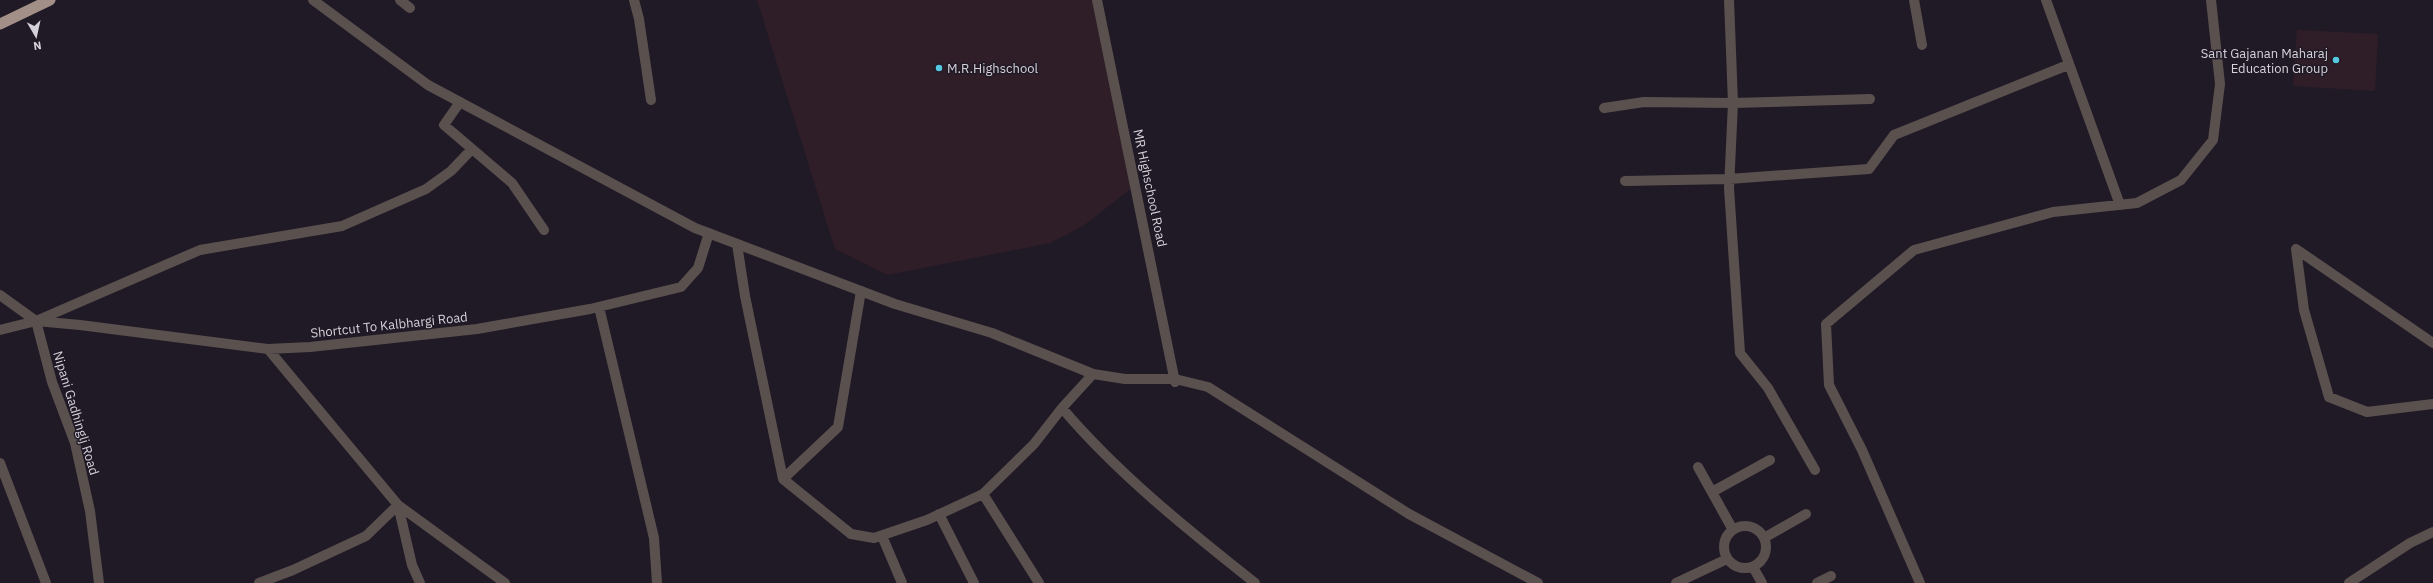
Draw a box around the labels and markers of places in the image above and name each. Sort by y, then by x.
place label: Sant Gajanan Maharaj Education Group [2201,45,2328,77]
marker: Sant Gajanan Maharaj Education Group [2331,55,2341,65]
place label: M.R.Highschool [947,60,1038,77]
marker: M.R.Highschool [934,63,944,73]

